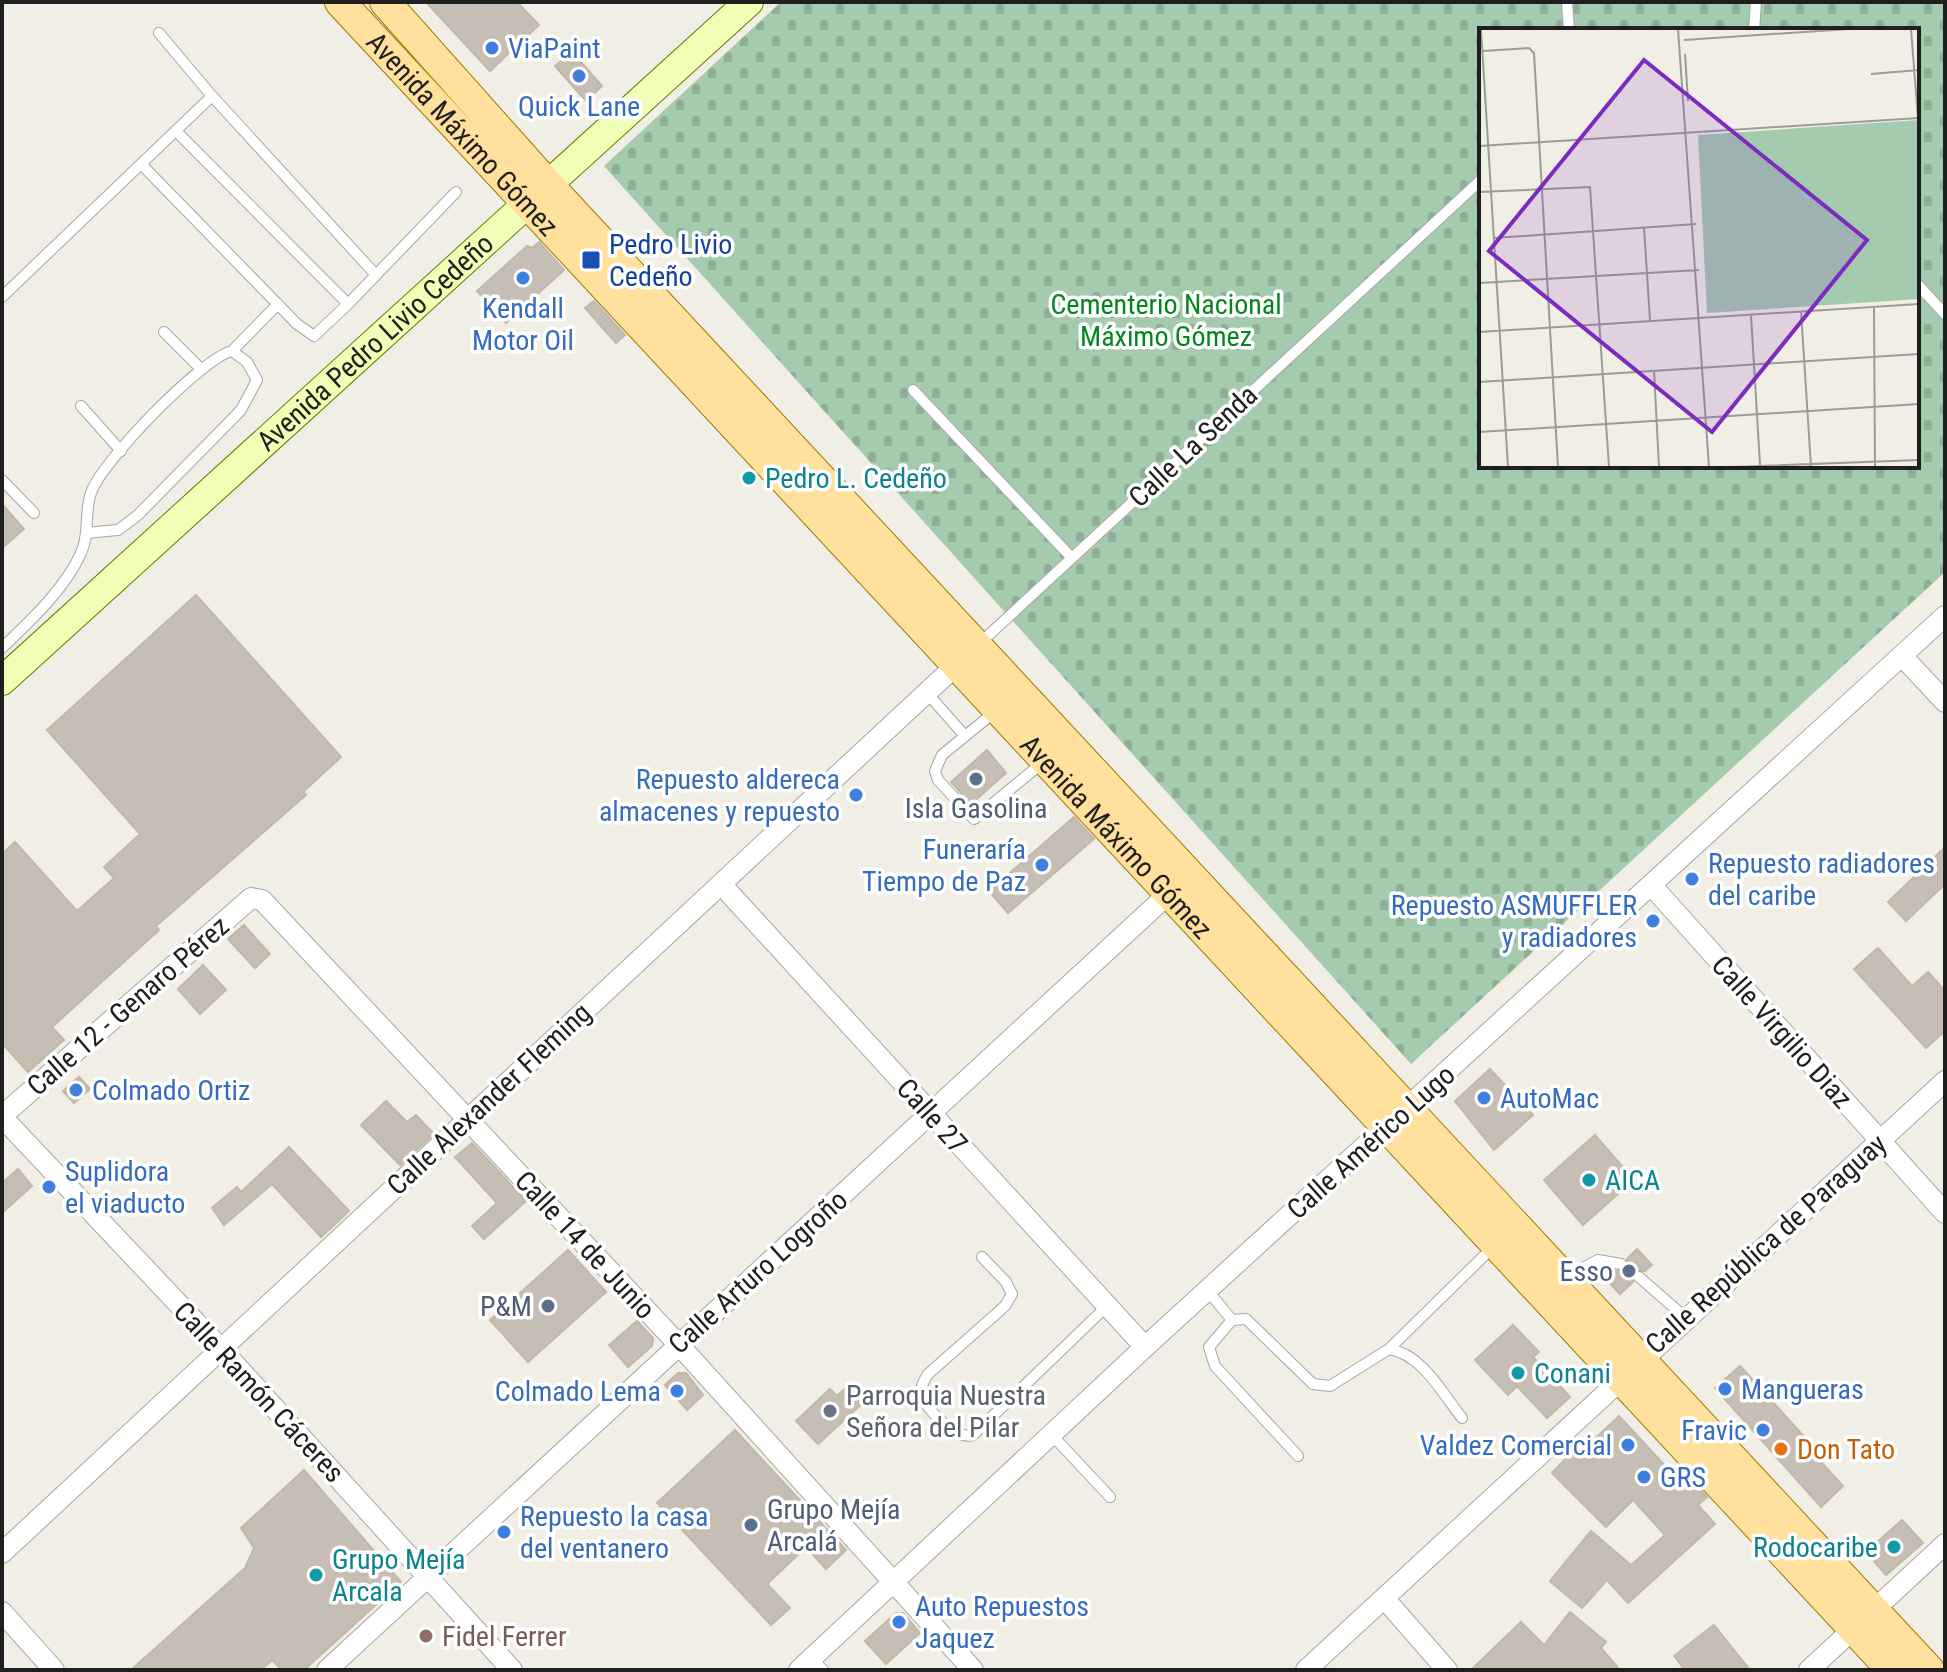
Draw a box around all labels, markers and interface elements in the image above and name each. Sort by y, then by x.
street label: Avenida Máximo Gómez [360,25,565,242]
inset map [1479,28,1919,468]
place label: ViaPaint [508,32,601,65]
marker: ViaPaint [483,39,501,57]
marker: Quick Lane [570,67,588,85]
place label: Quick Lane [518,90,640,123]
street label: Avenida Pedro Livio Cedeño [250,226,500,458]
place label: Pedro Livio Cedeño [609,228,732,293]
marker: Pedro Livio Cedeño [580,249,602,271]
marker: Kendall Motor Oil [514,269,532,287]
park label: Cementerio Nacional Máximo Gómez [1050,288,1282,353]
place label: Kendall Motor Oil [472,292,574,357]
street label: Calle La Senda [1122,378,1264,514]
place label: Pedro L. Cedeño [765,462,947,495]
marker: Pedro L. Cedeño [740,469,758,487]
street label: Avenida Máximo Gómez [1014,728,1219,945]
place label: Repuesto aldereca almacenes y repuesto [599,763,840,828]
marker: Isla Gasolina [967,770,985,788]
marker: Repuesto aldereca almacenes y repuesto [847,786,865,804]
place label: Isla Gasolina [905,792,1047,825]
place label: Funeraría Tiempo de Paz [862,833,1026,898]
place label: Repuesto radiadores del caribe [1708,847,1935,912]
marker: Funeraría Tiempo de Paz [1033,856,1051,874]
marker: Repuesto radiadores del caribe [1683,870,1701,888]
place label: Repuesto ASMUFFLER y radiadores [1391,889,1637,954]
street label: Calle 12 - Genaro Pérez [20,909,236,1103]
marker: Repuesto ASMUFFLER y radiadores [1644,912,1662,930]
street label: Calle Virgilio Diaz [1705,949,1859,1115]
street label: Calle Alexander Fleming [380,996,598,1202]
street label: Calle Américo Lugo [1280,1058,1462,1226]
street label: Calle 27 [890,1072,974,1160]
place label: Colmado Ortiz [92,1074,250,1107]
marker: Colmado Ortiz [67,1081,85,1099]
place label: AutoMac [1500,1082,1599,1115]
marker: AutoMac [1475,1089,1493,1107]
street label: Calle República de Paraguay [1639,1127,1893,1361]
place label: Suplidora el viaducto [65,1155,185,1220]
street label: Calle 14 de Junio [508,1164,662,1326]
place label: AICA [1605,1164,1660,1197]
marker: AICA [1580,1171,1598,1189]
marker: Suplidora el viaducto [40,1178,58,1196]
street label: Calle Arturo Logroño [662,1183,854,1361]
place label: Esso [1559,1255,1613,1288]
marker: Esso [1620,1262,1638,1280]
place label: P&M [480,1290,532,1323]
street label: Calle Ramón Cáceres [167,1295,351,1489]
marker: P&M [539,1297,557,1315]
place label: Conani [1534,1357,1611,1390]
marker: Conani [1509,1364,1527,1382]
place label: Mangueras [1741,1373,1864,1406]
place label: Colmado Lema [495,1375,661,1408]
place label: Parroquia Nuestra Señora del Pilar [846,1379,1046,1444]
marker: Mangueras [1716,1380,1734,1398]
marker: Colmado Lema [668,1382,686,1400]
marker: Parroquia Nuestra Señora del Pilar [821,1402,839,1420]
place label: Fravic [1681,1414,1747,1447]
marker: Fravic [1754,1421,1772,1439]
place label: Valdez Comercial [1420,1429,1612,1462]
place label: Don Tato [1797,1433,1895,1466]
marker: Valdez Comercial [1619,1436,1637,1454]
marker: Don Tato [1772,1440,1790,1458]
place label: GRS [1660,1461,1706,1494]
marker: GRS [1635,1468,1653,1486]
place label: Grupo Mejía Arcalá [767,1493,900,1558]
place label: Repuesto la casa del ventanero [520,1500,709,1565]
marker: Grupo Mejía Arcalá [742,1516,760,1534]
marker: Repuesto la casa del ventanero [495,1523,513,1541]
place label: Rodocaribe [1753,1531,1878,1564]
marker: Rodocaribe [1885,1538,1903,1556]
place label: Grupo Mejía Arcala [332,1543,465,1608]
marker: Grupo Mejía Arcala [307,1566,325,1584]
place label: Auto Repuestos Jaquez [915,1590,1089,1655]
marker: Auto Repuestos Jaquez [890,1613,908,1631]
place label: Fidel Ferrer [442,1620,567,1653]
marker: Fidel Ferrer [417,1627,435,1645]

